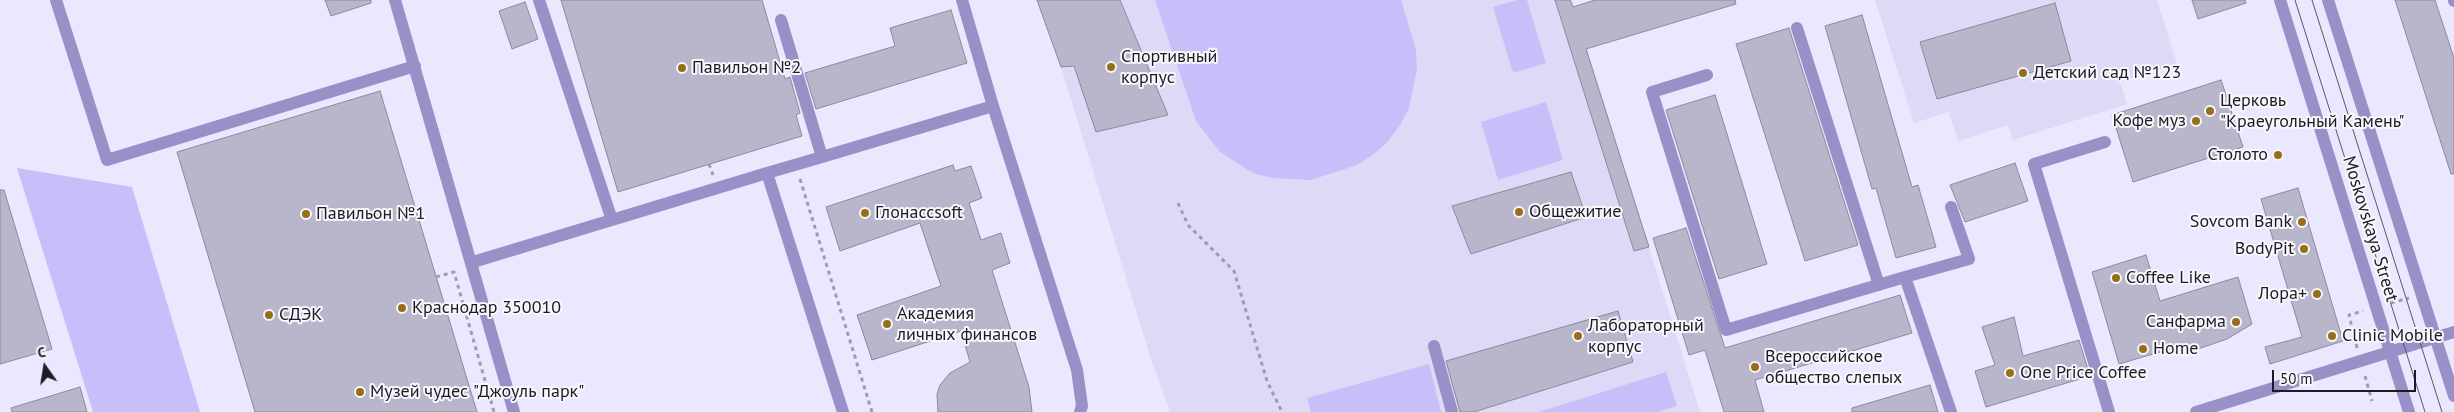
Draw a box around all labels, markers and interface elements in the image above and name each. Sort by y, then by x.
place label: Спортивный корпус [1121,46,1217,88]
place label: Павильон №2 [692,57,801,79]
marker: Спортивный корпус [1105,61,1117,73]
marker: Павильон №2 [676,62,688,74]
place label: Детский сад №123 [2033,62,2181,84]
marker: Детский сад №123 [2017,67,2029,79]
place label: Церковь "Краеугольный Камень" [2220,90,2405,132]
marker: Церковь "Краеугольный Камень" [2204,105,2216,117]
place label: Кофе муз [2112,110,2186,132]
marker: Кофе муз [2190,115,2202,127]
place label: Столото [2207,144,2268,166]
marker: Столото [2272,149,2284,161]
street label: Moskovskaya Street [2338,154,2402,304]
place label: Общежитие [1529,201,1621,223]
place label: Глонассsoft [875,202,963,224]
place label: Павильон №1 [316,203,425,225]
marker: Общежитие [1513,206,1525,218]
marker: Глонассsoft [859,207,871,219]
marker: Павильон №1 [300,208,312,220]
place label: Sovcom Bank [2190,211,2292,233]
marker: Sovcom Bank [2296,216,2308,228]
place label: BodyPit [2235,238,2294,260]
marker: BodyPit [2298,243,2310,255]
place label: Coffee Like [2126,267,2211,289]
marker: Coffee Like [2110,272,2122,284]
place label: Лора+ [2258,283,2307,305]
marker: Лора+ [2311,288,2323,300]
place label: Краснодар 350010 [412,297,561,319]
marker: Краснодар 350010 [396,302,408,314]
place label: Академия личных финансов [897,303,1037,346]
place label: СДЭК [279,304,322,326]
marker: СДЭК [263,309,275,321]
place label: Санфарма [2146,311,2226,333]
place label: Лабораторный корпус [1588,315,1704,358]
marker: Санфарма [2230,316,2242,328]
marker: Академия личных финансов [881,318,893,330]
place label: Clinic Mobile [2342,325,2443,347]
marker: Лабораторный корпус [1572,330,1584,342]
marker: Clinic Mobile [2326,330,2338,342]
place label: Home [2153,338,2199,360]
north arrow [20,342,70,392]
text: С [36,343,47,362]
marker: Home [2137,343,2149,355]
place label: Всероссийское общество слепых [1765,346,1902,388]
scale bar [2274,360,2418,392]
marker: Всероссийское общество слепых [1749,361,1761,373]
place label: One Price Coffee [2020,362,2147,384]
marker: One Price Coffee [2004,367,2016,379]
text: 50 m [2280,369,2313,388]
place label: Музей чудес "Джоуль парк" [370,381,584,403]
marker: Музей чудес "Джоуль парк" [354,386,366,398]

